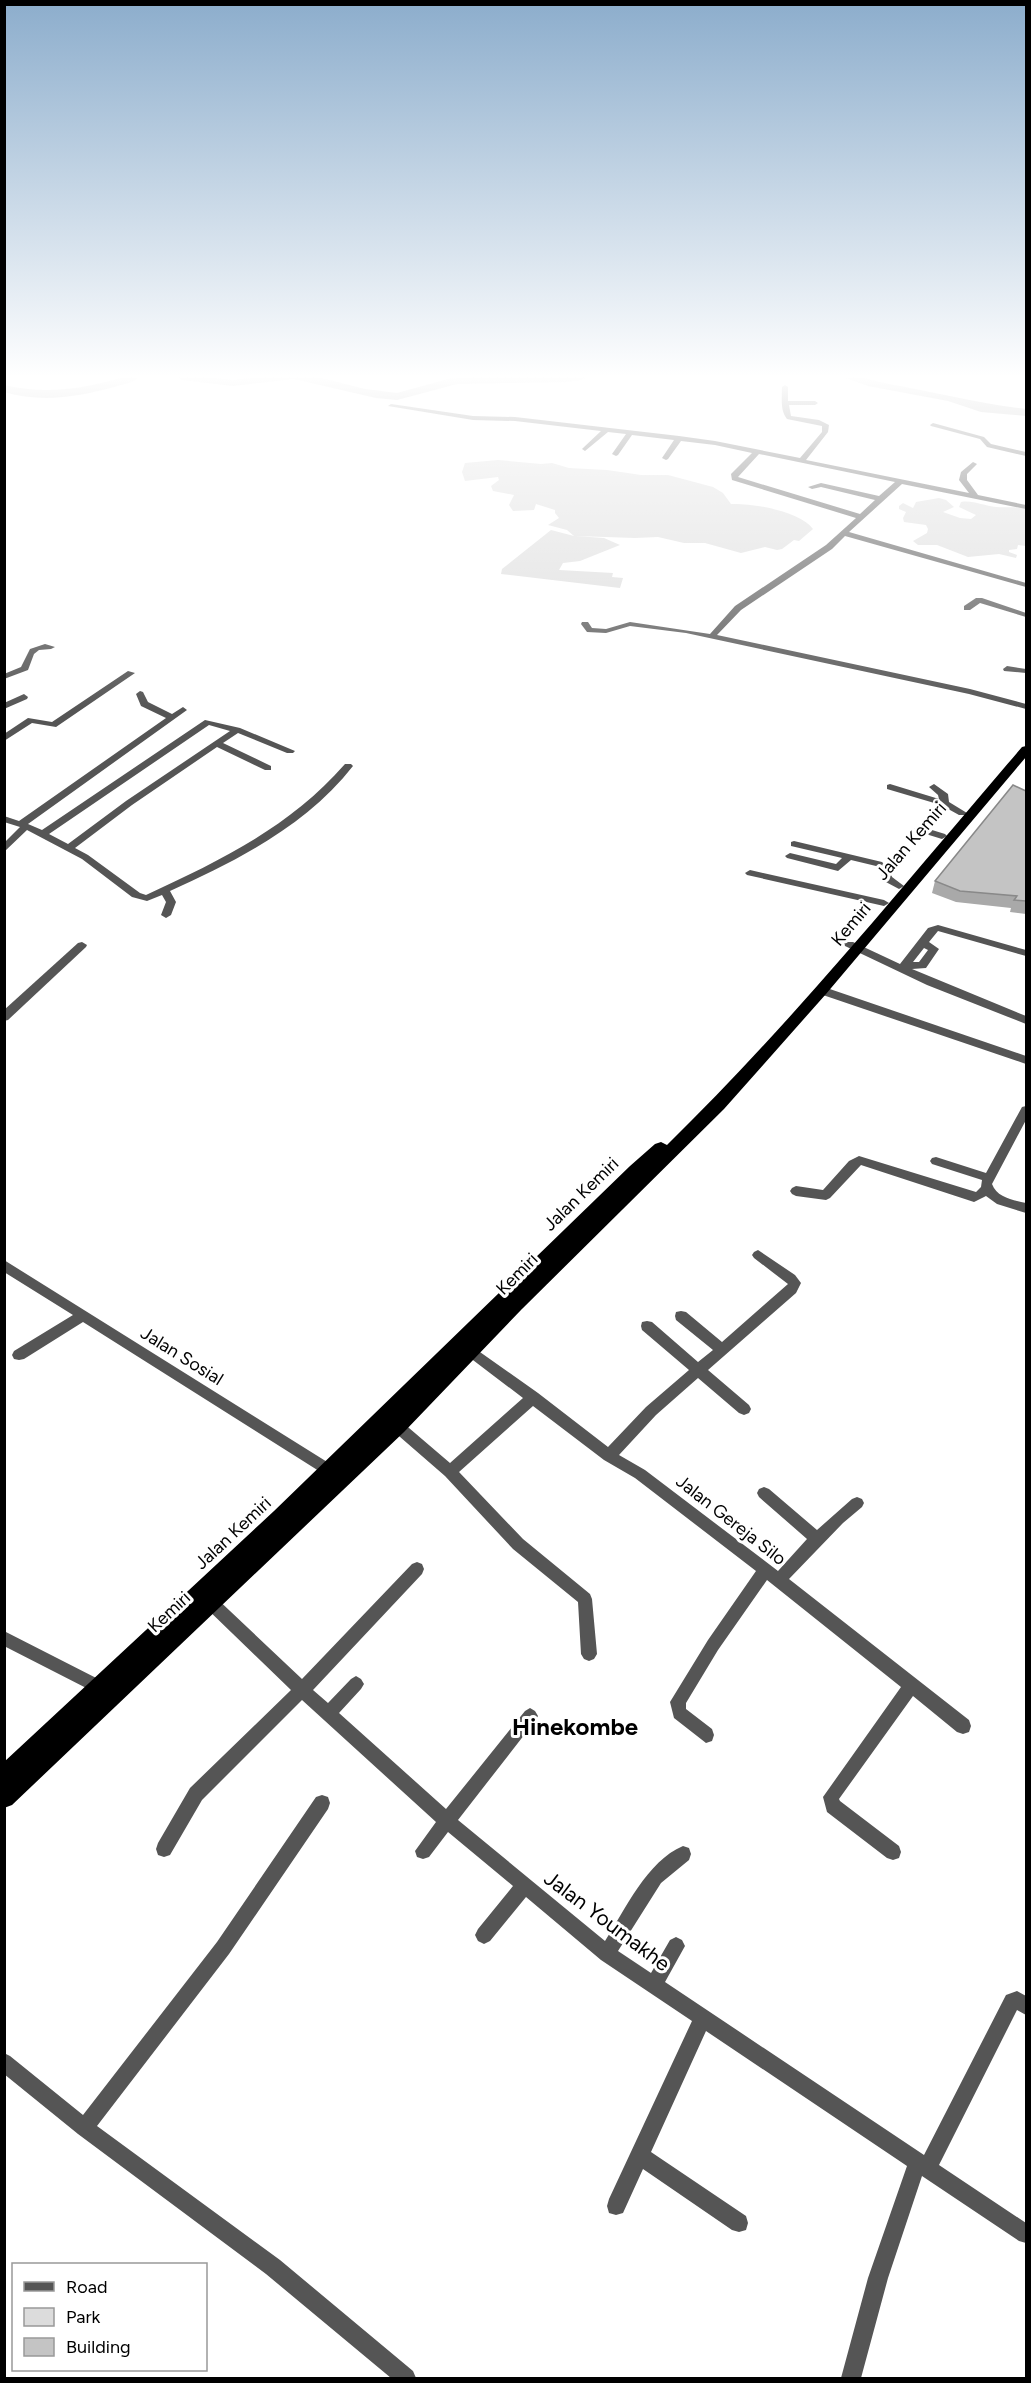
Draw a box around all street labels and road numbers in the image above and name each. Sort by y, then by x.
street label: Jalan Kemiri [871,797,951,885]
street label: Kemiri [826,898,876,950]
street label: Jalan Kemiri [539,1153,623,1235]
street label: Kemiri [491,1248,543,1300]
street label: Jalan Sosial [137,1322,227,1390]
street label: Jalan Gereja Silo [672,1470,790,1570]
street label: Jalan Kemiri [190,1492,276,1574]
street label: Kemiri [143,1587,195,1637]
street label: Jalan Youmakhe [539,1865,675,1976]

